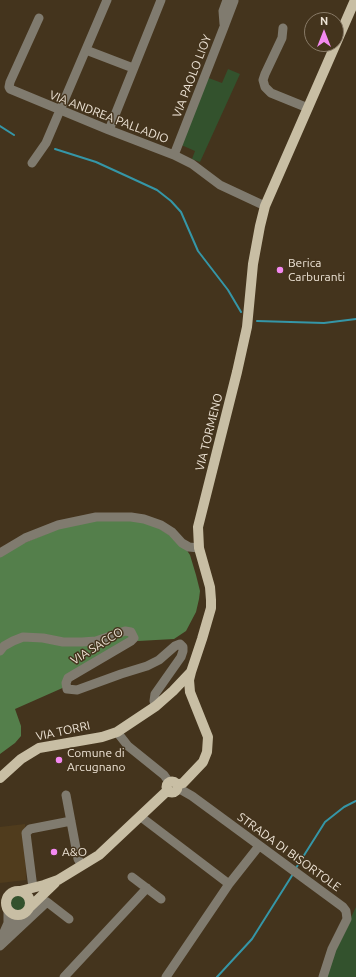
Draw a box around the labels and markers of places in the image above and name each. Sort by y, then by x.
place label: Berica Carburanti [288,256,345,284]
marker: Berica Carburanti [275,265,285,275]
place label: Comune di Arcugnano [67,746,126,774]
marker: Comune di Arcugnano [54,755,64,765]
place label: A&O [62,845,87,859]
marker: A&O [49,847,59,857]

